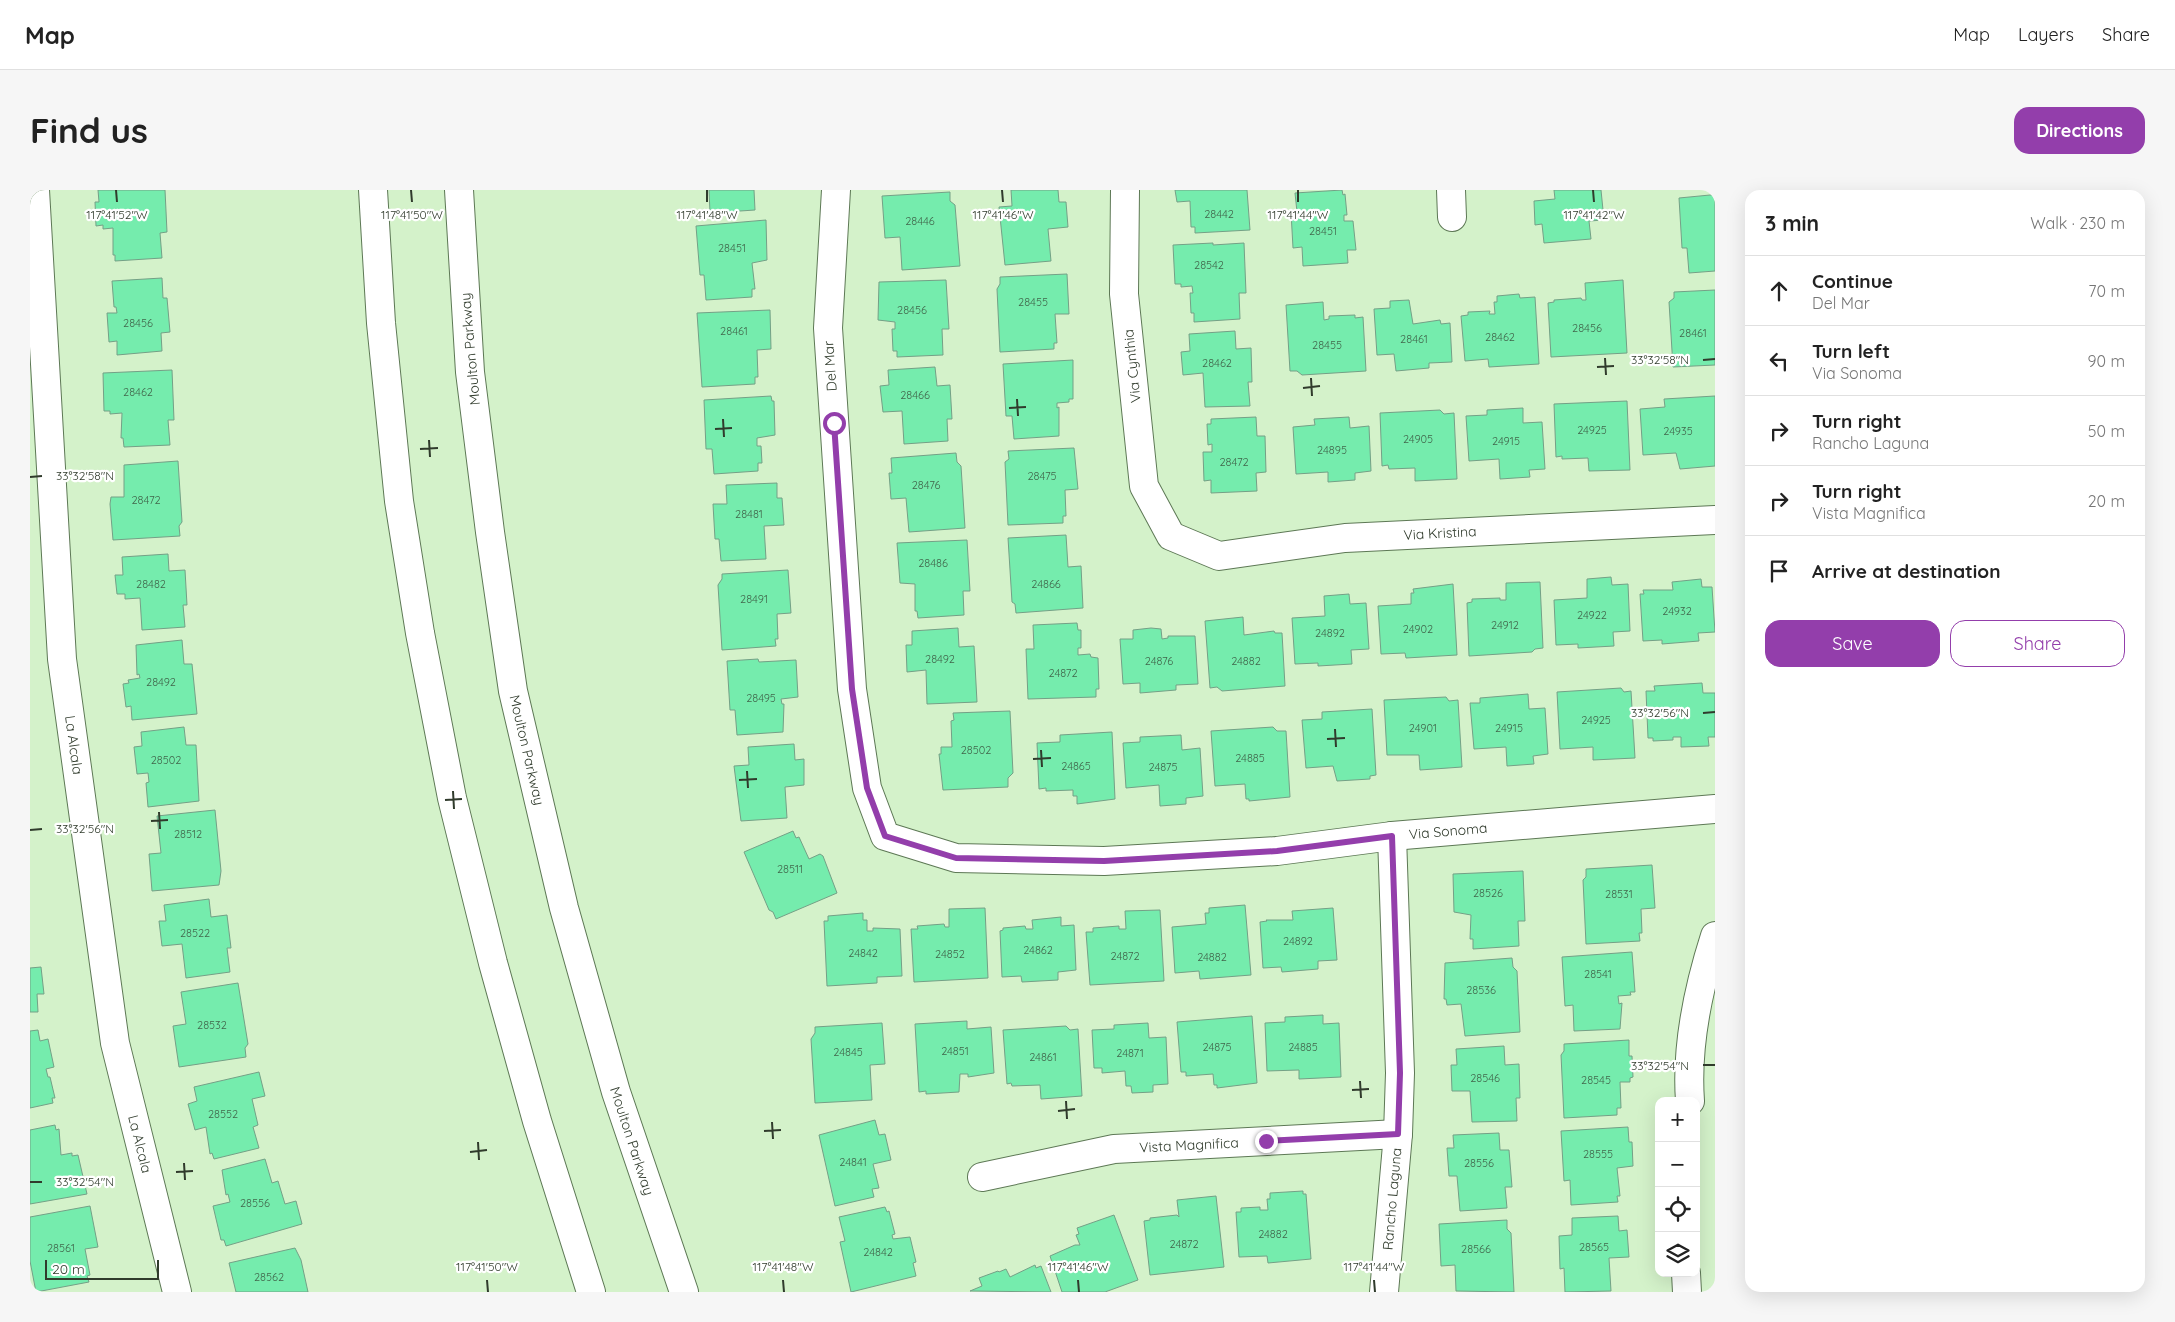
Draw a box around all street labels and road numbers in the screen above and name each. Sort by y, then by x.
street label: Moulton Parkway [456,292,484,406]
street label: Via Cynthia [1119,328,1145,404]
street label: Del Mar [819,340,841,392]
street label: Via Kristina [1403,522,1477,544]
street label: Moulton Parkway [506,693,548,807]
street label: La Alcala [61,714,87,776]
street label: Via Sonoma [1408,819,1488,843]
street label: Moulton Parkway [606,1085,658,1197]
street label: La Alcala [124,1113,156,1175]
street label: Vista Magnifica [1139,1133,1239,1157]
street label: Rancho Laguna [1379,1147,1405,1251]

